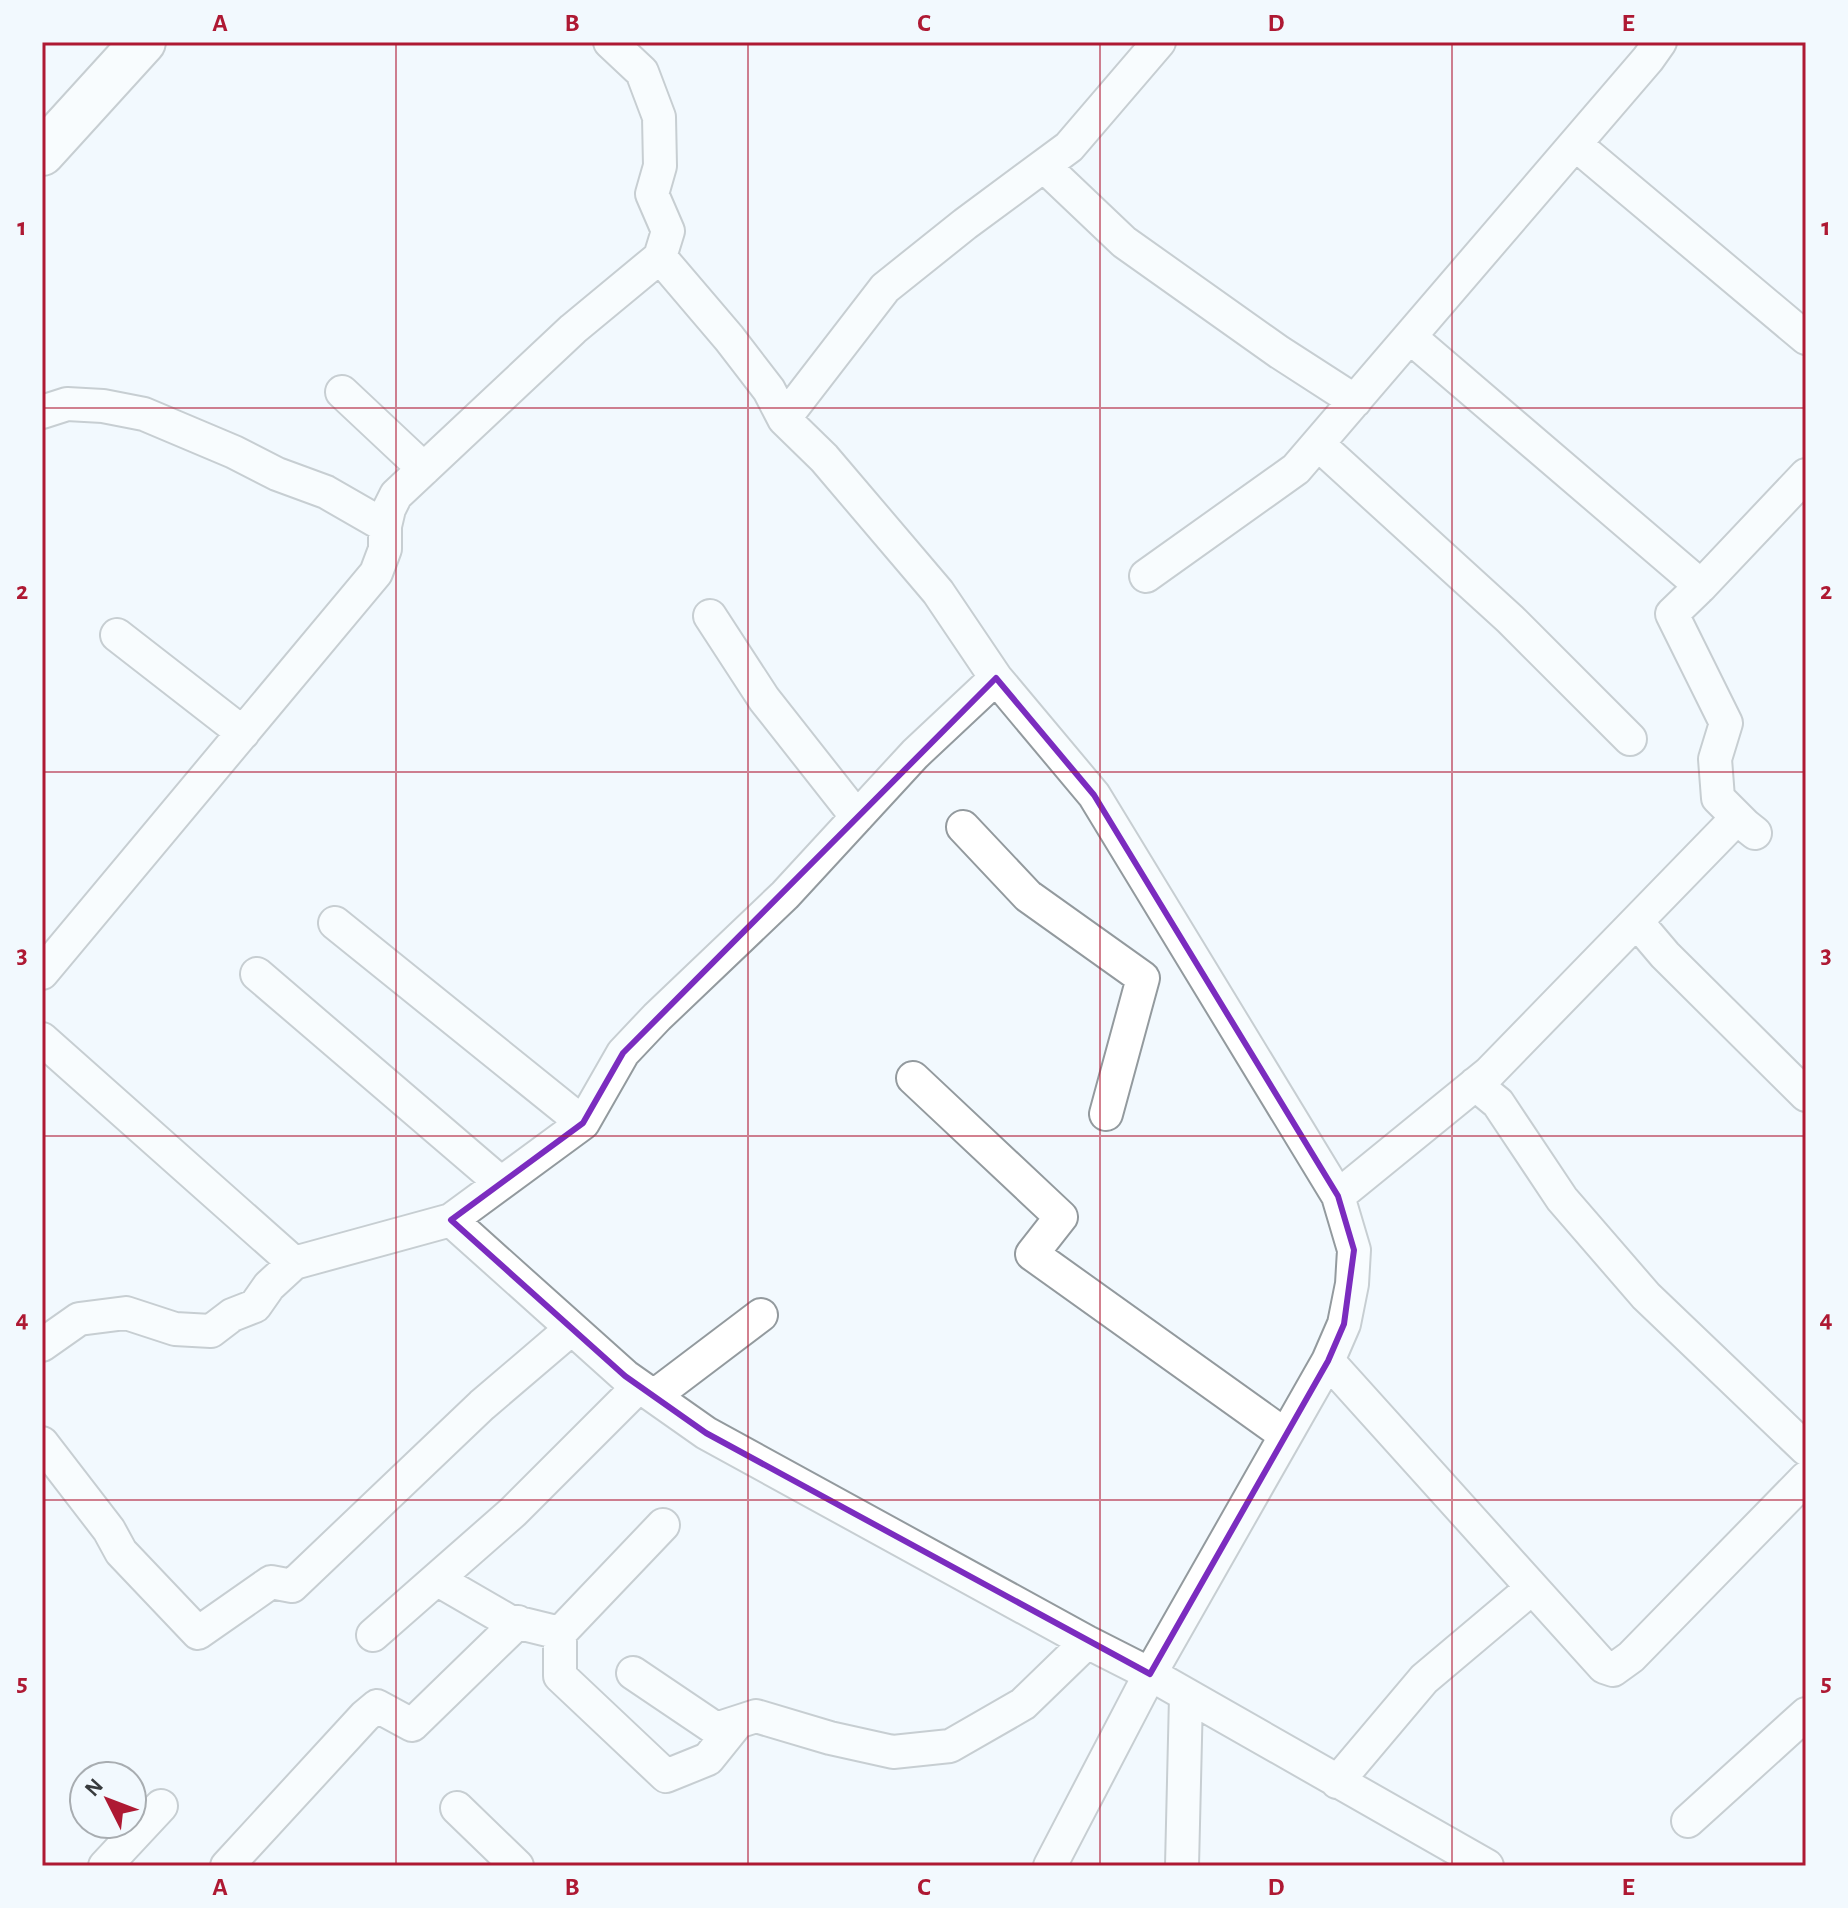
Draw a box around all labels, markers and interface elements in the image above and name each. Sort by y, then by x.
text: A [212,10,228,36]
text: B [564,10,580,36]
text: C [917,10,931,36]
text: D [1267,10,1285,36]
text: E [1621,10,1635,36]
text: 1 [17,214,27,240]
text: 1 [1821,214,1831,240]
text: 2 [16,578,28,604]
text: 2 [1820,578,1832,604]
text: 3 [16,942,28,968]
text: 3 [1820,942,1832,968]
text: 4 [15,1306,29,1332]
text: 4 [1819,1306,1833,1332]
text: 5 [16,1670,28,1696]
text: 5 [1820,1670,1832,1696]
north arrow [68,1760,148,1840]
text: N [81,1774,107,1800]
text: A [212,1874,228,1900]
text: B [564,1874,580,1900]
text: C [917,1874,931,1900]
text: D [1267,1874,1285,1900]
text: E [1621,1874,1635,1900]

